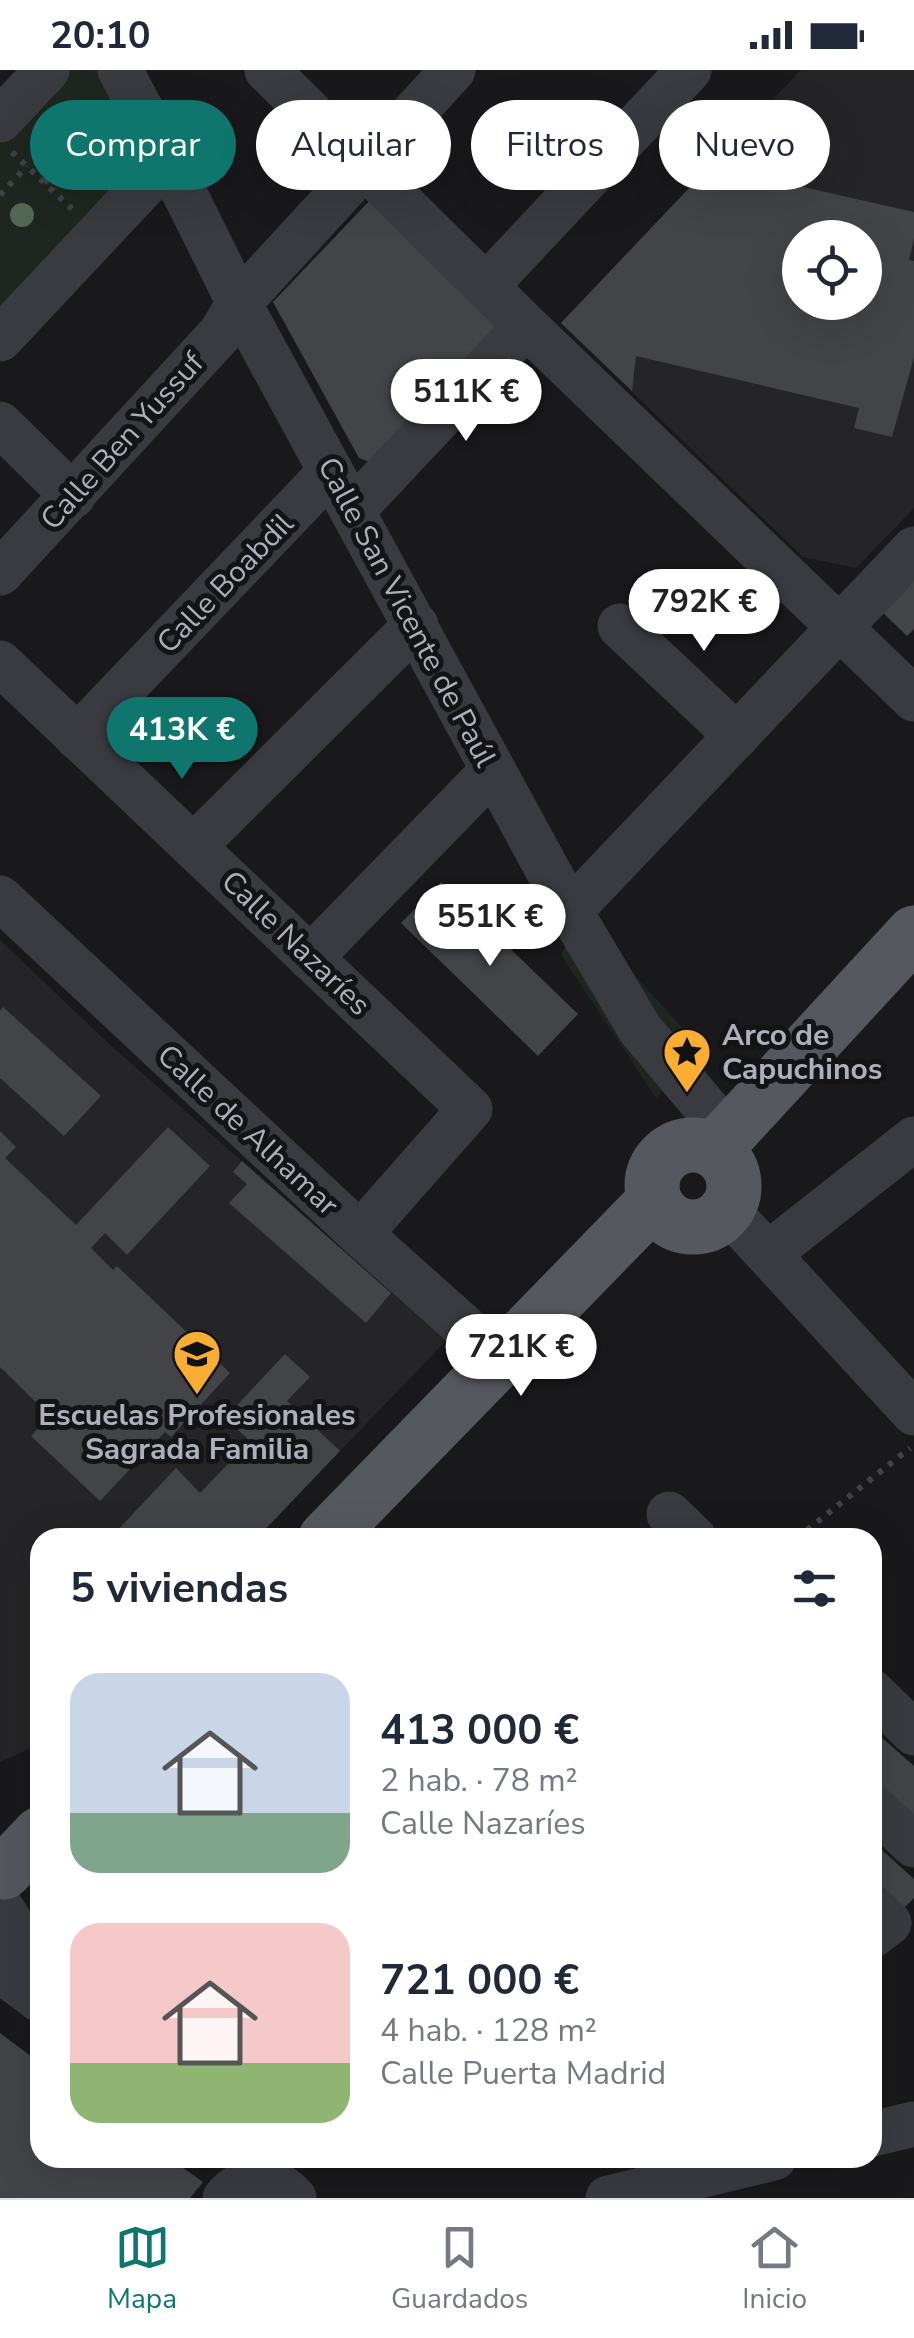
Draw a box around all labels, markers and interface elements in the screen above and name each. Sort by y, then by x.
text: 20:10 [50,10,151,61]
chip: Comprar [30,100,236,190]
chip: Alquilar [256,100,451,190]
chip: Filtros [471,100,639,190]
chip: Nuevo [659,100,830,190]
map controls [782,220,882,320]
button: locate [782,220,882,320]
street label: Calle Ben Yussuf [31,343,214,539]
pin: 511K € [385,359,547,444]
text: 511K € [413,370,519,413]
street label: Calle San Vicente de Paúl [307,450,506,774]
street label: Calle Boabdil [148,504,303,663]
pin: 792K € [623,569,785,654]
text: 792K € [651,580,757,623]
pin: 413K € [101,697,263,782]
text: 413K € [129,708,235,751]
street label: Calle Nazaríes [212,862,379,1025]
pin: 551K € [409,884,571,969]
text: 551K € [437,895,543,938]
place label: Arco de Capuchinos [722,1015,882,1090]
place icon: Arco de Capuchinos [661,1026,713,1094]
street label: Calle de Alhamar [148,1036,347,1225]
pin: 721K € [440,1314,602,1399]
text: 721K € [468,1325,574,1368]
school or university icon: Escuelas Profesionales Sagrada Familia [171,1328,223,1396]
place label: Escuelas Profesionales Sagrada Familia [38,1395,356,1470]
text: 5 viviendas [70,1560,288,1617]
icon: filters [787,1561,842,1616]
text: 413 000 € [380,1702,579,1759]
icon: home [150,1713,270,1833]
text: 2 hab. · 78 m² [380,1759,578,1802]
text: Calle Nazaríes [380,1802,586,1845]
text: 721 000 € [380,1952,579,2009]
icon: home [150,1963,270,2083]
text: 4 hab. · 128 m² [380,2009,597,2052]
text: Calle Puerta Madrid [380,2052,666,2095]
tab: Mapa [107,2220,177,2318]
tab: Guardados [391,2220,528,2318]
tab: Inicio [742,2220,807,2318]

